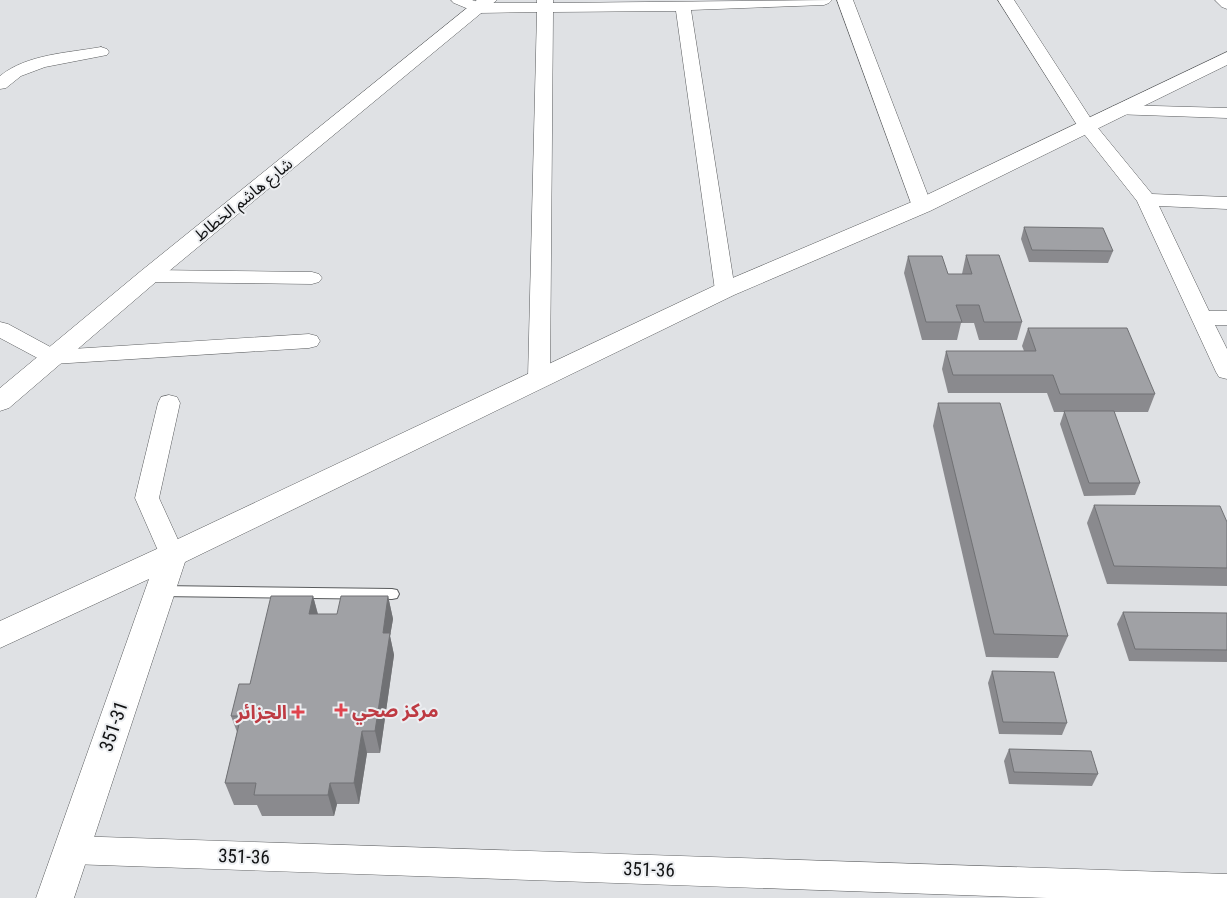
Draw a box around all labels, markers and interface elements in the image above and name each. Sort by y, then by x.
street label: شارع هاشم الخطاط [190,154,298,247]
street label: 351-31 [94,698,133,754]
place label: مركز صحي [352,699,439,725]
place label: الجزائر [235,701,287,724]
marker: مركز صحي [334,703,348,717]
marker: الجزائر [291,705,305,719]
street label: 351-36 [218,844,270,869]
street label: 351-36 [623,857,675,882]

